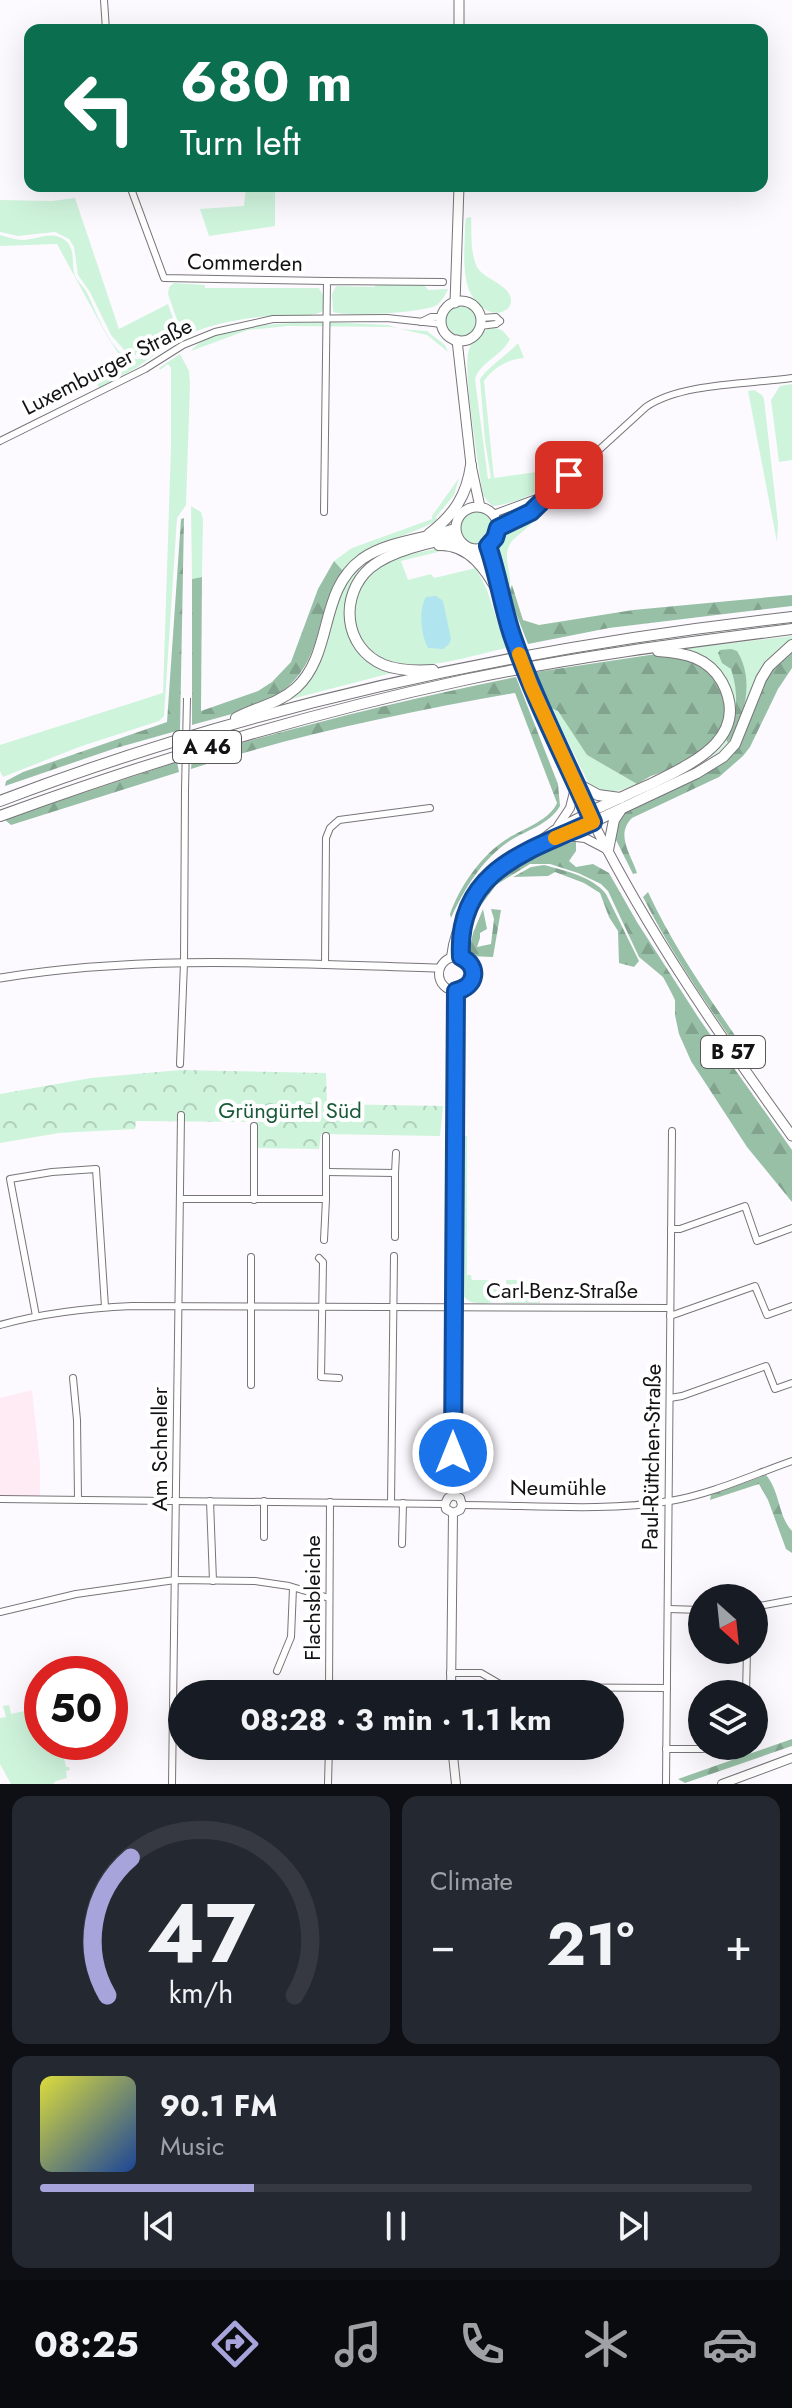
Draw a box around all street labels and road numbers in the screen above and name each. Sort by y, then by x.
street label: Commerden [187,245,303,279]
street label: Luxemburger Straße [16,309,198,423]
road number: A 46 [173,731,241,763]
road number: B 57 [701,1036,765,1068]
street label: Carl-Benz-Straße [486,1274,638,1306]
street label: Paul-Rüttchen-Straße [633,1364,669,1550]
street label: Am Schneller [143,1386,175,1511]
street label: Neumühle [510,1471,606,1503]
street label: Flachsbleiche [296,1535,328,1661]

